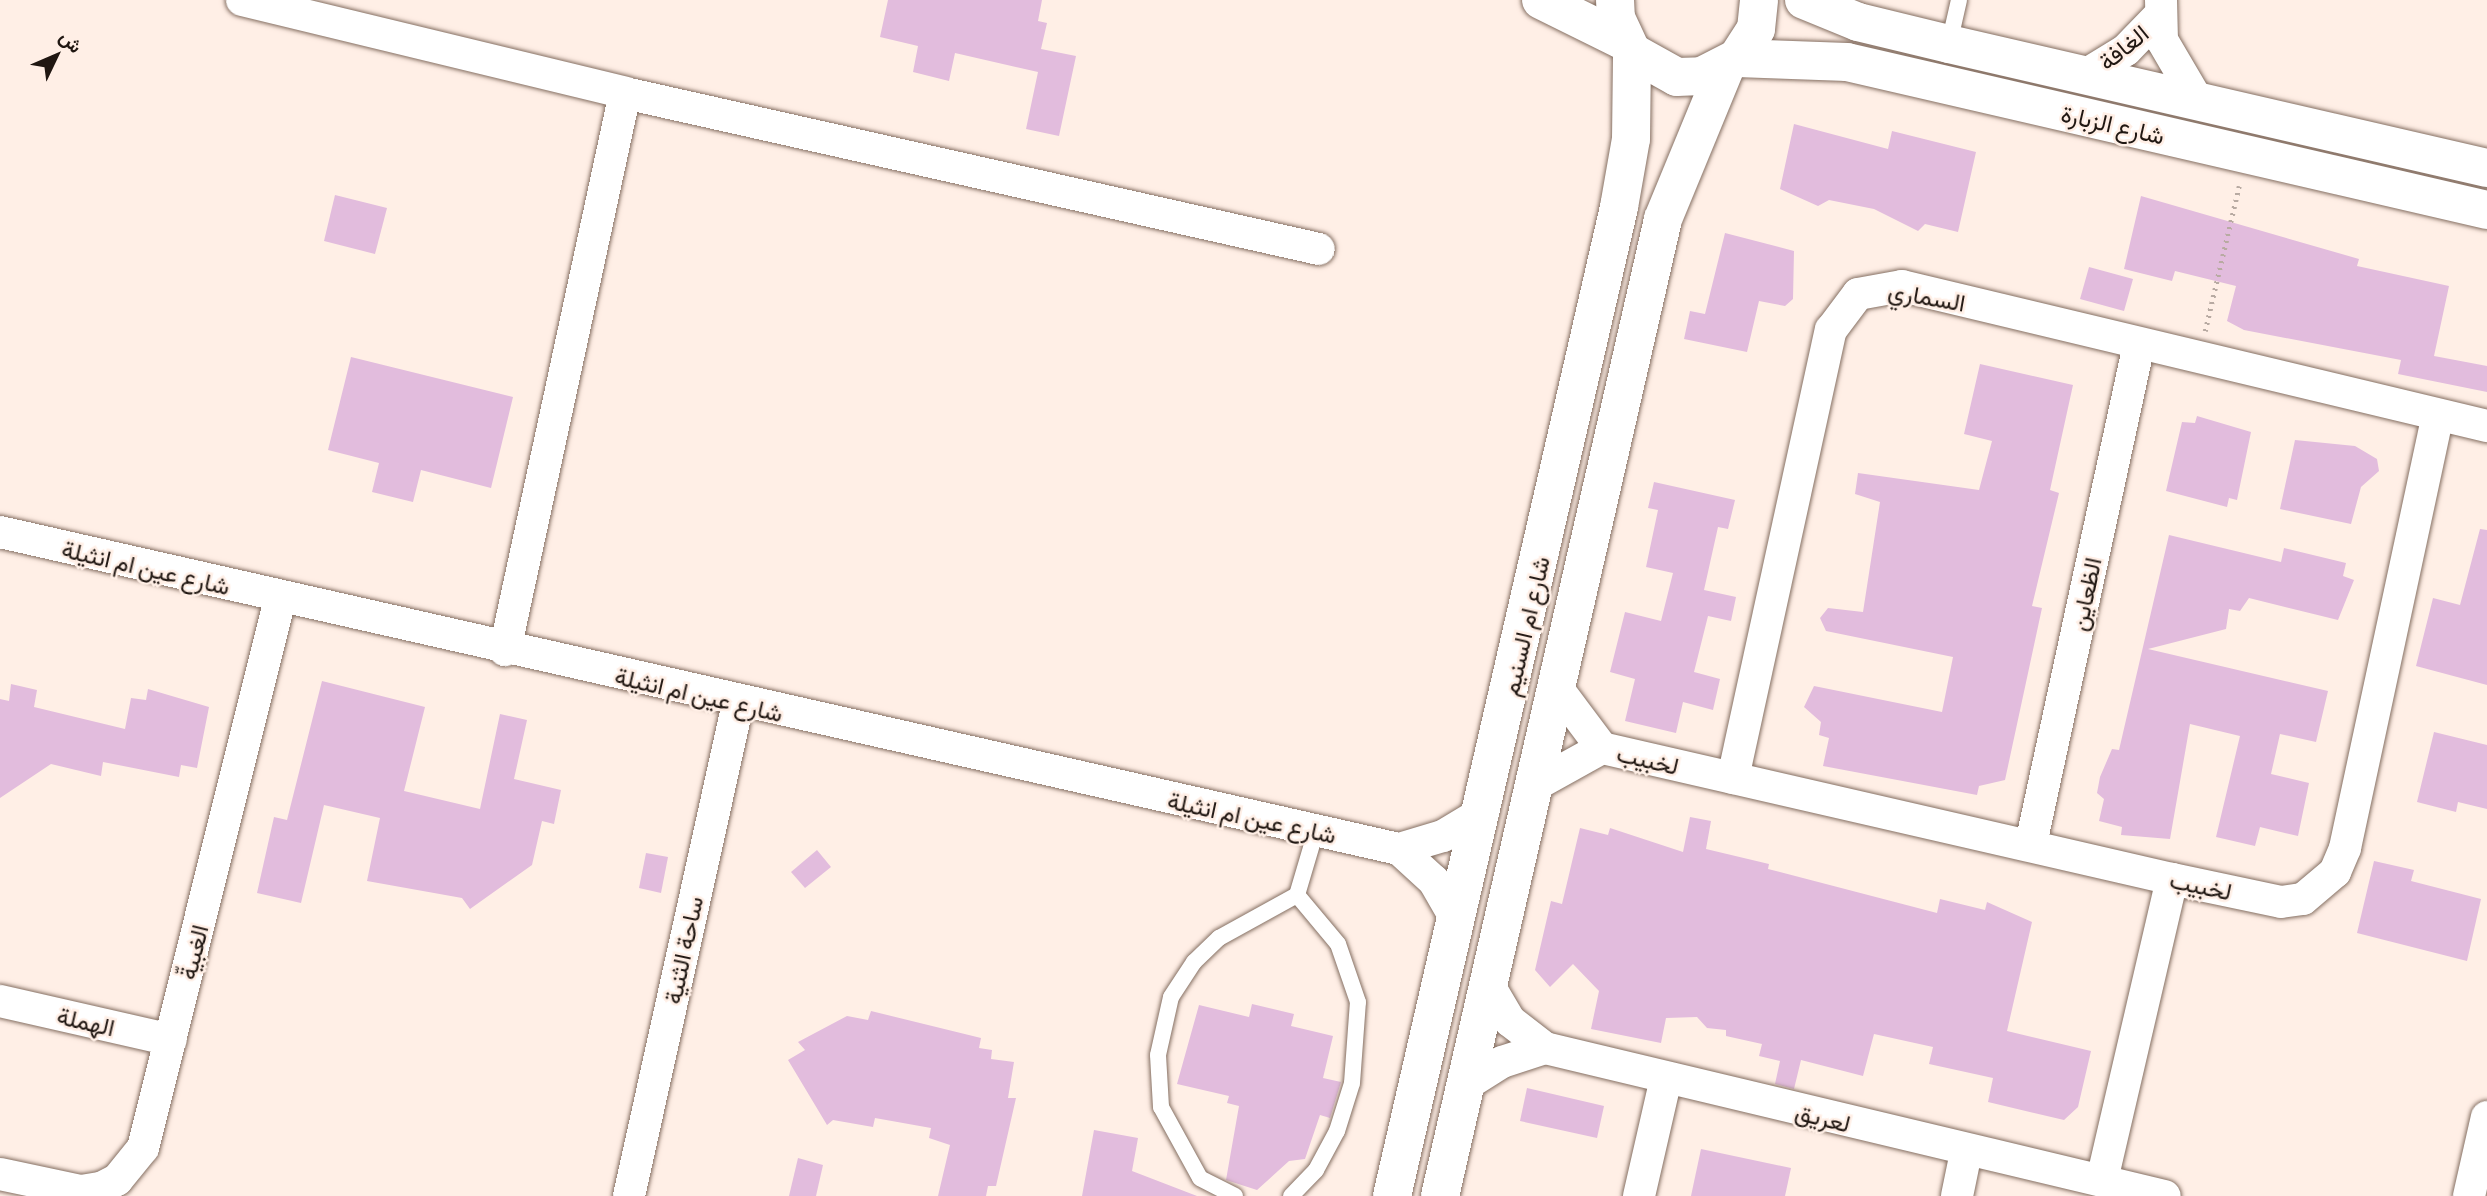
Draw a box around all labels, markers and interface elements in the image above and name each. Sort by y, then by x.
street label: الغافة [2092,18,2154,76]
north arrow [21,21,91,91]
text: ش [54,24,88,59]
street label: شارع الزبارة [2059,98,2167,150]
street label: السماري [1886,275,1968,317]
street label: شارع عين ام انثيلة [59,534,233,600]
street label: شارع ام السنيم [1495,553,1555,699]
street label: الظعاين [2063,555,2107,633]
street label: شارع عين ام انثيلة [612,661,786,727]
street label: لخبيب [1614,738,1682,780]
street label: شارع عين ام انثيلة [1165,785,1339,849]
street label: لخبيب [2167,864,2235,906]
street label: ساحة الثنية [658,893,708,1007]
street label: الغبيةّ [172,921,214,983]
street label: الهملة [54,1000,118,1042]
street label: لعريق [1792,1096,1854,1138]

